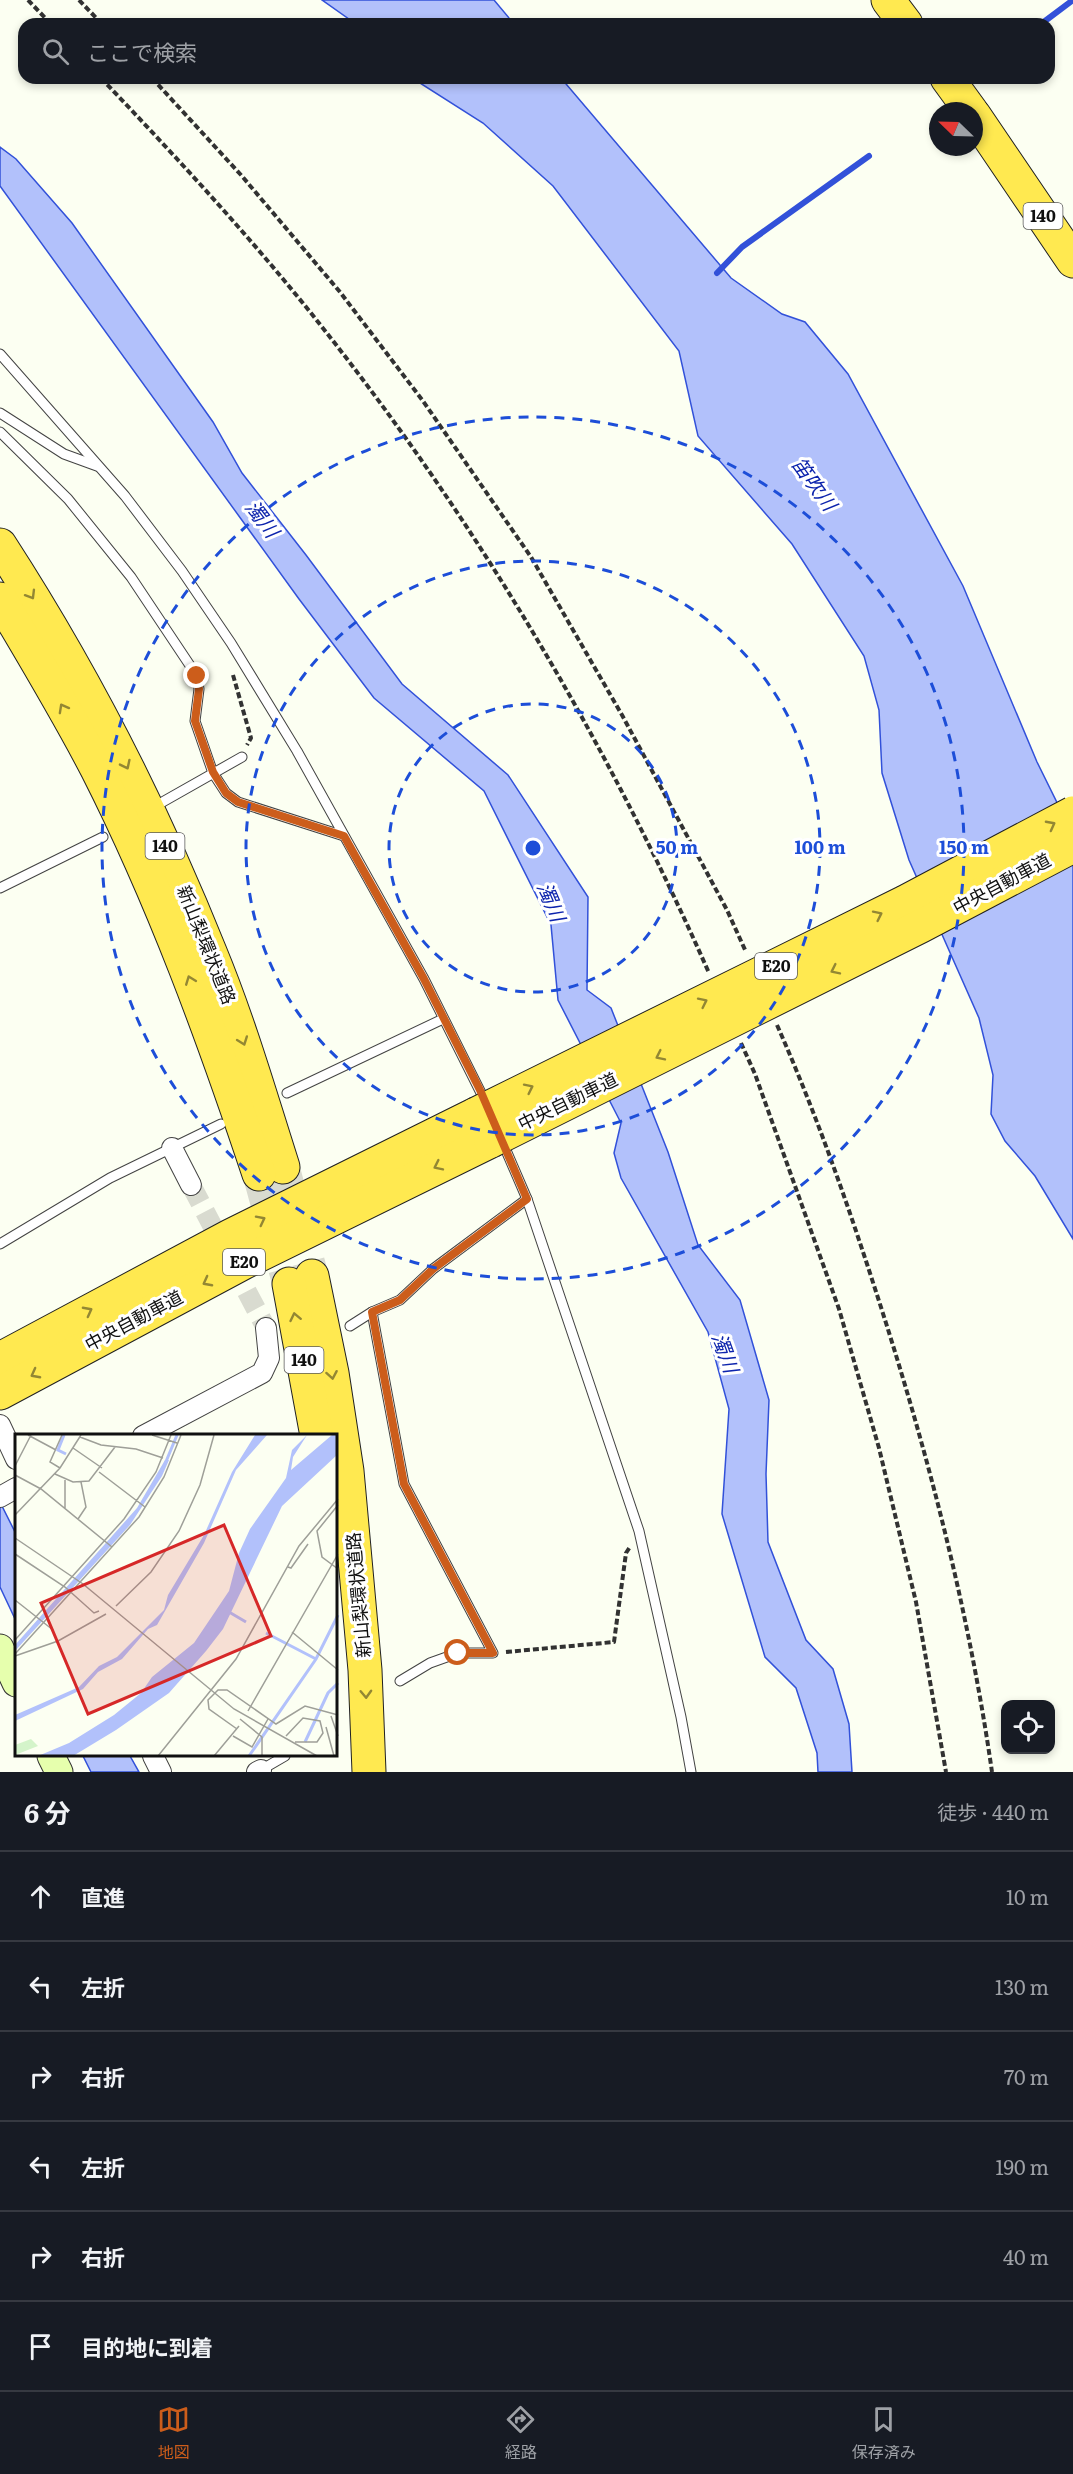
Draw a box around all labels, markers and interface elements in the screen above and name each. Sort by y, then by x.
search box [18,18,1055,84]
icon: search [39,35,72,68]
text: ここで検索 [87,35,197,68]
north arrow [929,102,983,156]
road number: 140 [1024,203,1062,229]
water label: 笛吹川 [786,450,847,518]
water label: 濁川 [240,493,289,544]
one-way arrow [24,589,35,599]
route end [183,662,209,688]
one-way arrow [59,704,70,715]
one-way arrow [119,759,131,770]
one-way arrow [1045,821,1055,832]
road number: 140 [146,833,184,859]
text: 50 m [656,833,698,860]
text: 100 m [794,833,846,860]
text: 150 m [939,833,989,860]
centre of rings [523,838,543,858]
street label: 中央自動車道 [947,845,1055,920]
water label: 濁川 [531,877,575,927]
street label: 新山梨環状道路 [171,881,244,1008]
one-way arrow [872,911,883,922]
road number: E20 [755,953,797,979]
one-way arrow [830,962,841,974]
one-way arrow [185,975,197,986]
one-way arrow [697,997,708,1009]
one-way arrow [235,1035,248,1046]
one-way arrow [655,1049,666,1061]
street label: 中央自動車道 [513,1065,622,1136]
one-way arrow [522,1084,533,1096]
one-way arrow [434,1159,445,1171]
one-way arrow [255,1216,266,1228]
road number: E20 [223,1249,265,1275]
one-way arrow [203,1275,214,1286]
street label: 中央自動車道 [79,1282,187,1357]
one-way arrow [82,1307,93,1318]
one-way arrow [289,1312,302,1322]
water label: 濁川 [706,1328,748,1378]
road number: 140 [284,1347,324,1373]
one-way arrow [31,1367,42,1378]
one-way arrow [325,1370,338,1380]
inset map [15,1434,338,1757]
street label: 新山梨環状道路 [339,1531,376,1659]
route start [444,1639,470,1665]
one-way arrow [359,1689,372,1698]
map controls [1001,1700,1055,1754]
button: locate [1001,1700,1055,1754]
text: 6 分 [24,1792,70,1831]
text: 徒歩 · 440 m [937,1796,1049,1826]
icon: ahead [24,1880,57,1913]
text: 直進 [81,1880,125,1913]
text: 10 m [1006,1881,1049,1911]
icon: left [24,1970,57,2003]
text: 左折 [81,1970,125,2003]
text: 130 m [995,1971,1049,2001]
icon: right [24,2060,57,2093]
text: 右折 [81,2060,125,2093]
text: 70 m [1004,2061,1049,2091]
icon: left [24,2150,57,2183]
text: 左折 [81,2150,125,2183]
text: 190 m [995,2151,1049,2181]
icon: right [24,2240,57,2273]
text: 右折 [81,2240,125,2273]
text: 40 m [1003,2241,1049,2271]
icon: arrive [24,2330,57,2363]
text: 目的地に到着 [81,2330,213,2363]
tab: 地図 [157,2403,190,2463]
tab: 経路 [504,2403,537,2463]
tab: 保存済み [852,2403,916,2463]

